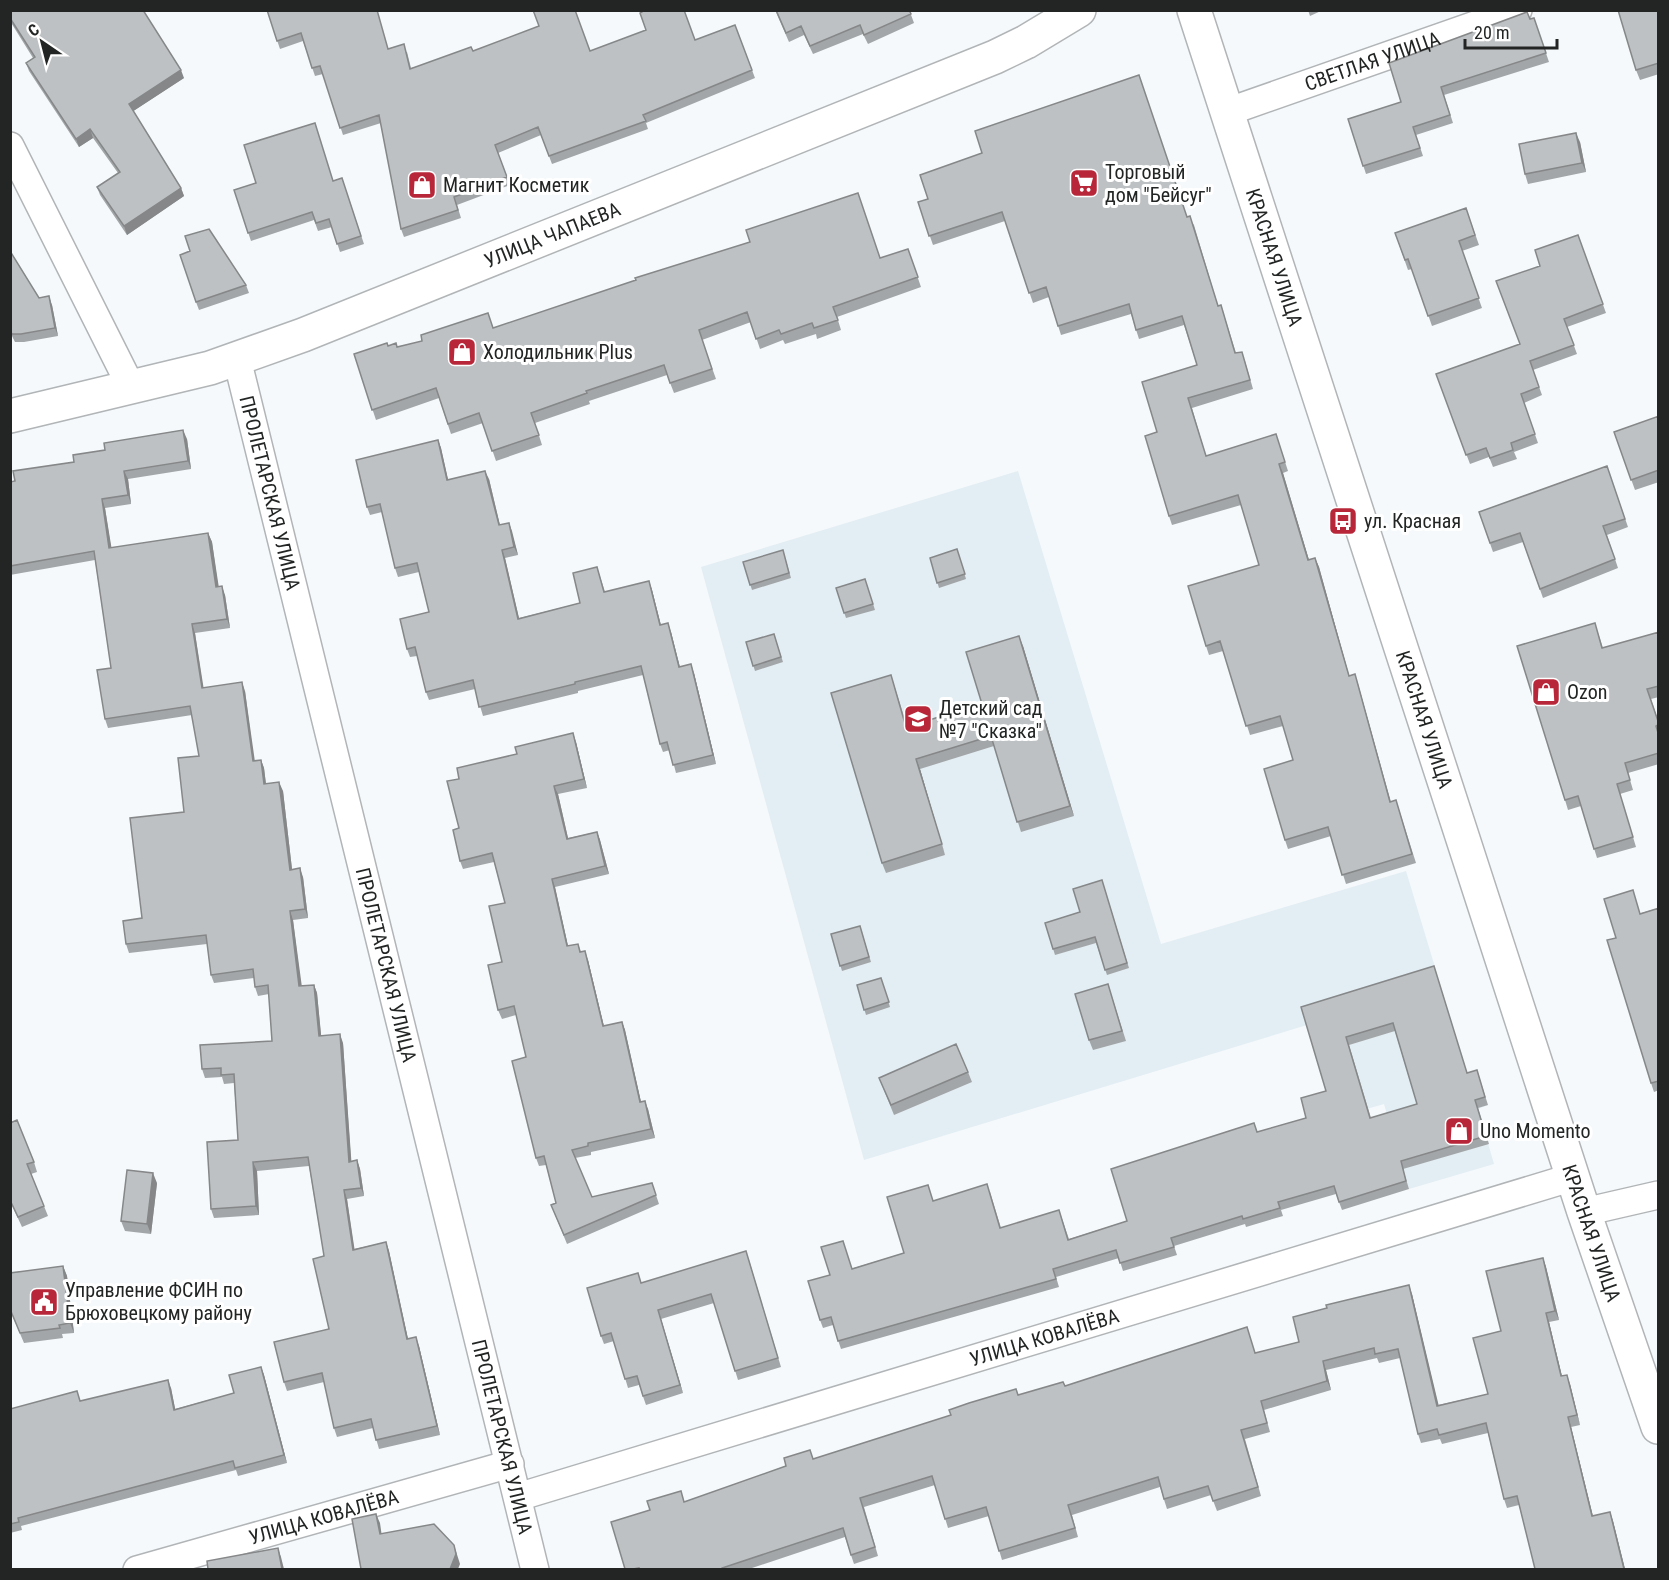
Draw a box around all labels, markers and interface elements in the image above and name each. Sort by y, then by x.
north arrow [12,12,72,72]
scale bar [1465,12,1556,50]
text: С [24,20,43,41]
text: 20 m [1474,22,1509,43]
street label: СВЕТЛАЯ УЛИЦА [1301,26,1444,96]
place label: Торговый дом "Бейсуг" [1105,160,1212,207]
supermarket icon: Торговый дом "Бейсуг" [1068,167,1100,199]
shop icon: Магнит Косметик [406,169,438,201]
place label: Магнит Косметик [443,173,590,197]
street label: КРАСНАЯ УЛИЦА [1241,185,1308,330]
street label: УЛИЦА ЧАПАЕВА [481,197,624,273]
shop icon: Холодильник Plus [446,336,478,368]
place label: Холодильник Plus [483,340,633,364]
street label: ПРОЛЕТАРСКАЯ УЛИЦА [234,393,306,593]
bus stop icon: ул. Красная [1327,505,1359,537]
place label: ул. Красная [1364,509,1461,533]
street label: КРАСНАЯ УЛИЦА [1391,648,1458,792]
shop icon: Ozon [1530,676,1562,708]
place label: Ozon [1567,680,1607,704]
place label: Детский сад №7 "Сказка" [939,696,1043,743]
school or university icon: Детский сад №7 "Сказка" [902,703,934,735]
street label: ПРОЛЕТАРСКАЯ УЛИЦА [351,865,422,1065]
shop icon: Uno Momento [1443,1115,1475,1147]
place label: Uno Momento [1480,1119,1591,1143]
street label: КРАСНАЯ УЛИЦА [1557,1161,1626,1305]
place label: Управление ФСИН по Брюховецкому району [65,1278,252,1325]
public building icon: Управление ФСИН по Брюховецкому району [28,1286,60,1318]
street label: УЛИЦА КОВАЛЁВА [967,1303,1122,1371]
street label: ПРОЛЕТАРСКАЯ УЛИЦА [467,1337,538,1537]
street label: УЛИЦА КОВАЛЁВА [246,1484,402,1550]

